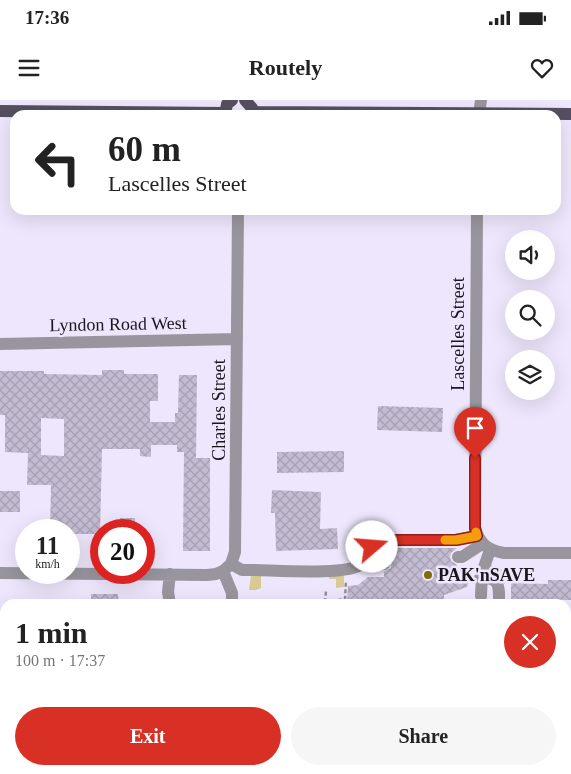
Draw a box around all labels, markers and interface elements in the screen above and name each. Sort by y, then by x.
text: 17:36 [25,7,69,28]
icon: menu [15,54,43,82]
icon: heart [528,54,556,82]
text: Routely [249,55,322,80]
icon: left [25,130,90,195]
text: 60 m [108,130,181,169]
text: Lascelles Street [108,171,247,196]
map controls [505,230,555,400]
button: sound [505,230,555,280]
street label: Lascelles Street [448,277,468,391]
button: search [505,290,555,340]
street label: Lyndon Road West [49,313,187,335]
button: layers [505,350,555,400]
street label: Charles Street [209,359,229,461]
pin [454,407,496,458]
icon: arrive [461,414,489,442]
speed limit sign: 20 [90,519,155,584]
position arrow [345,520,397,572]
text: 11 [36,532,59,559]
text: km/h [35,557,60,571]
place label: PAK'nSAVE [438,565,535,585]
marker: PAK'nSAVE [422,569,434,581]
text: 1 min [15,616,88,649]
button: close [504,616,556,668]
text: 100 m · 17:37 [15,652,105,669]
button: Exit [15,707,281,765]
button: Share [291,707,556,765]

